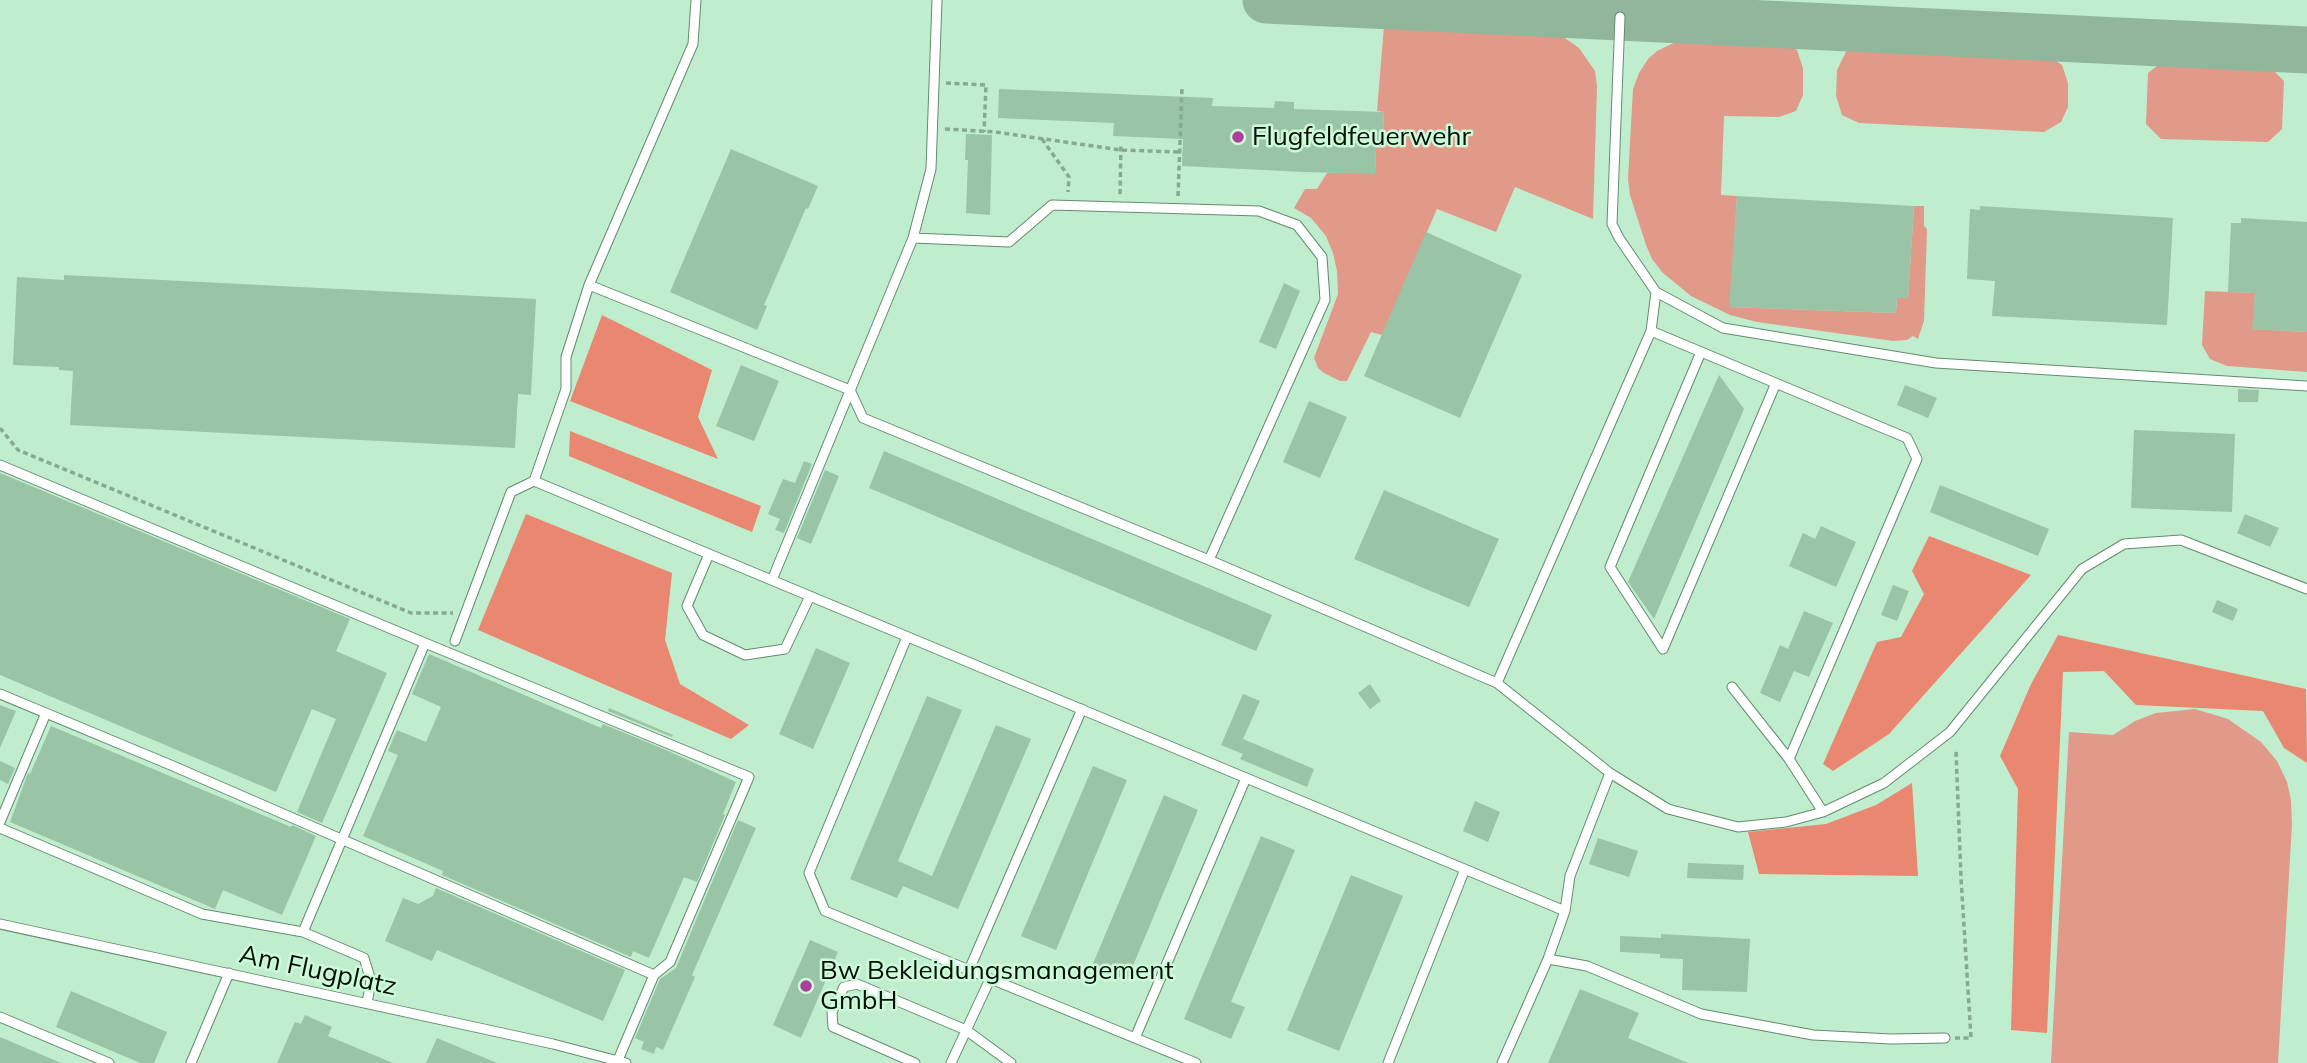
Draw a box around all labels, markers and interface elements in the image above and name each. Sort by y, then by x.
place label: Flugfeldfeuerwehr [1252,121,1471,153]
marker: Flugfeldfeuerwehr [1230,129,1246,145]
street label: Am Flugplatz [236,939,400,1003]
place label: Bw Bekleidungsmanagement GmbH [820,955,1174,1016]
marker: Bw Bekleidungsmanagement GmbH [798,978,814,994]

